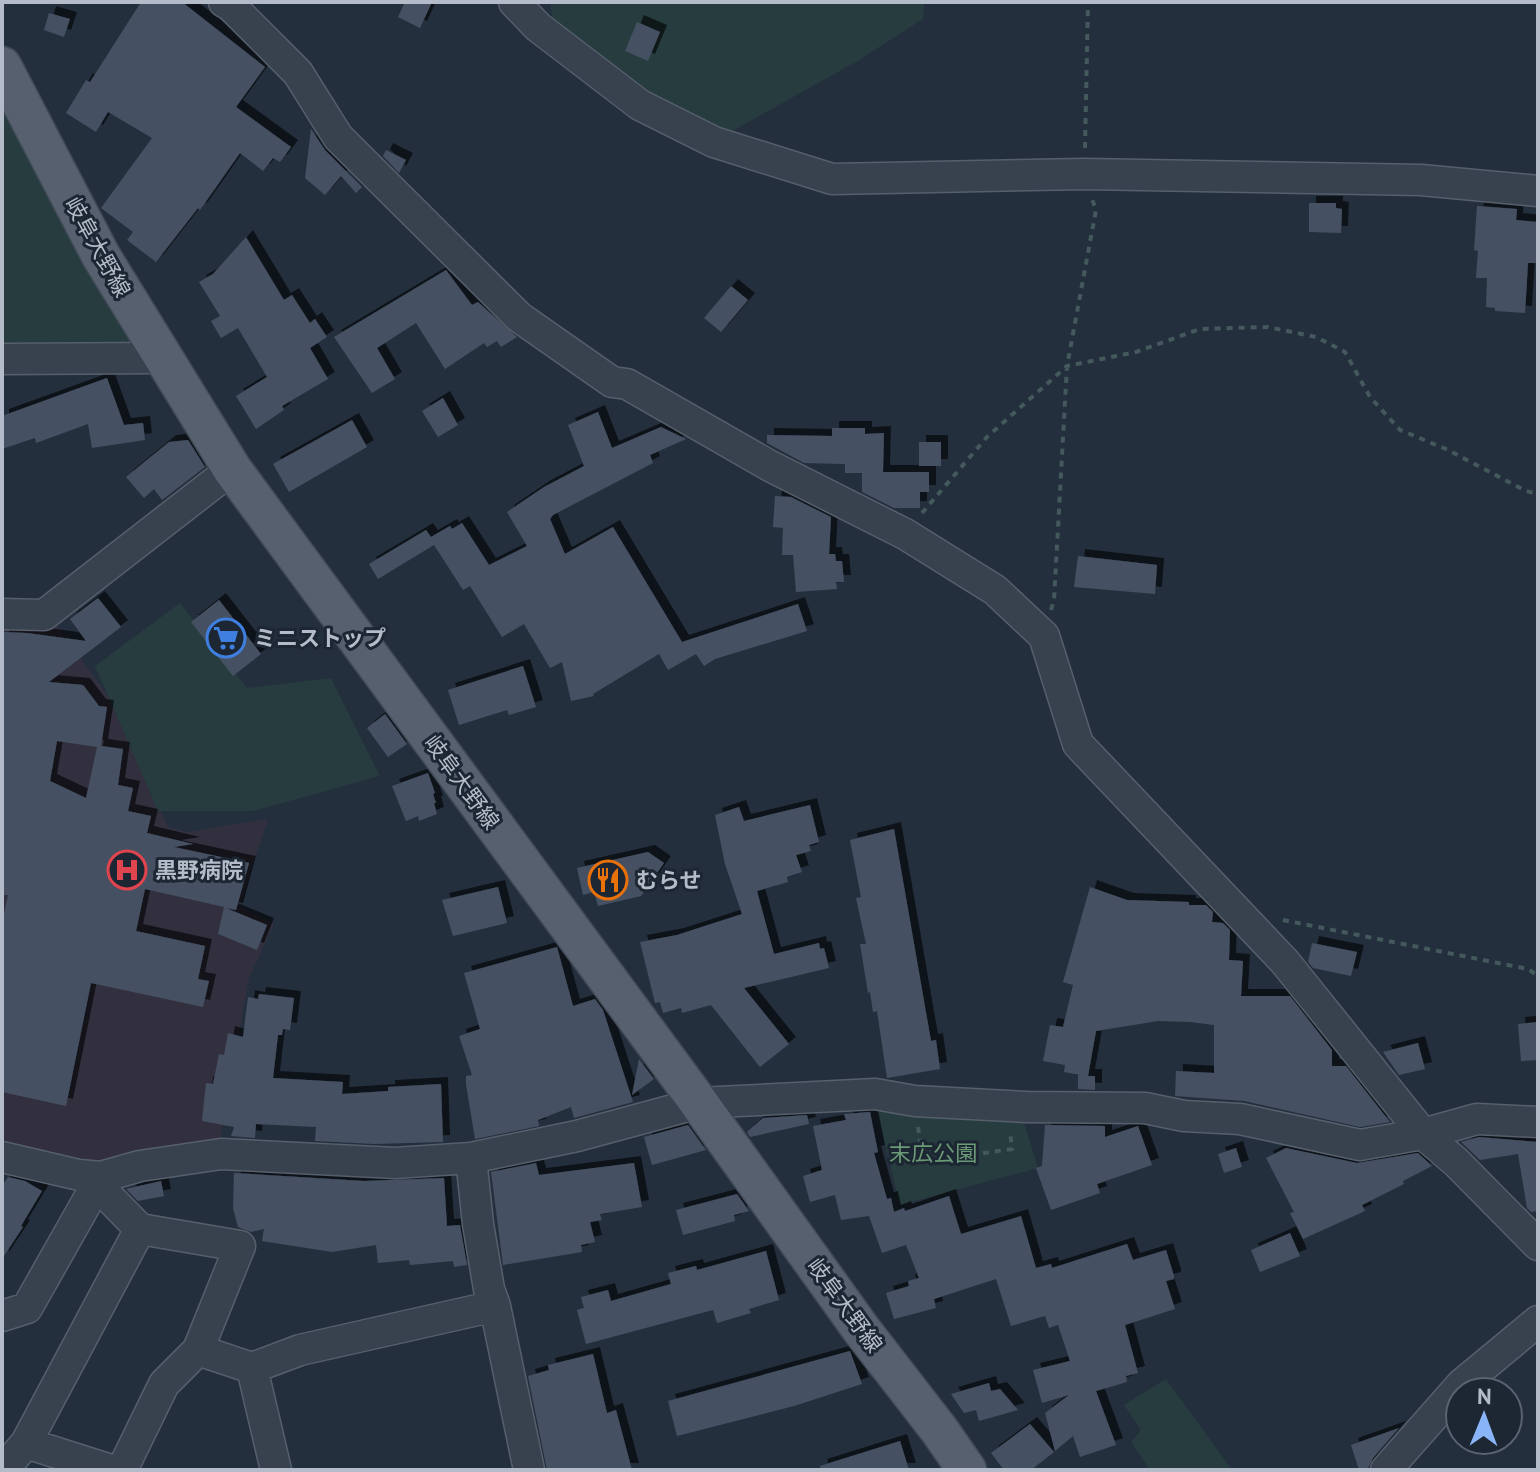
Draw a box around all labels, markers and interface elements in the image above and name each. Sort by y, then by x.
street label: 岐阜大野線 [59,192,137,302]
supermarket icon: ミニストップ [205,617,247,659]
place label: ミニストップ [254,624,386,652]
street label: 岐阜大野線 [418,729,506,835]
hospital icon: 黒野病院 [106,849,148,891]
place label: 黒野病院 [155,856,243,884]
restaurant icon: むらせ [587,859,629,901]
place label: むらせ [636,866,702,894]
park label: 末広公園 [889,1139,977,1167]
street label: 岐阜大野線 [801,1252,889,1358]
north arrow [1444,1376,1524,1456]
text: N [1477,1382,1492,1410]

